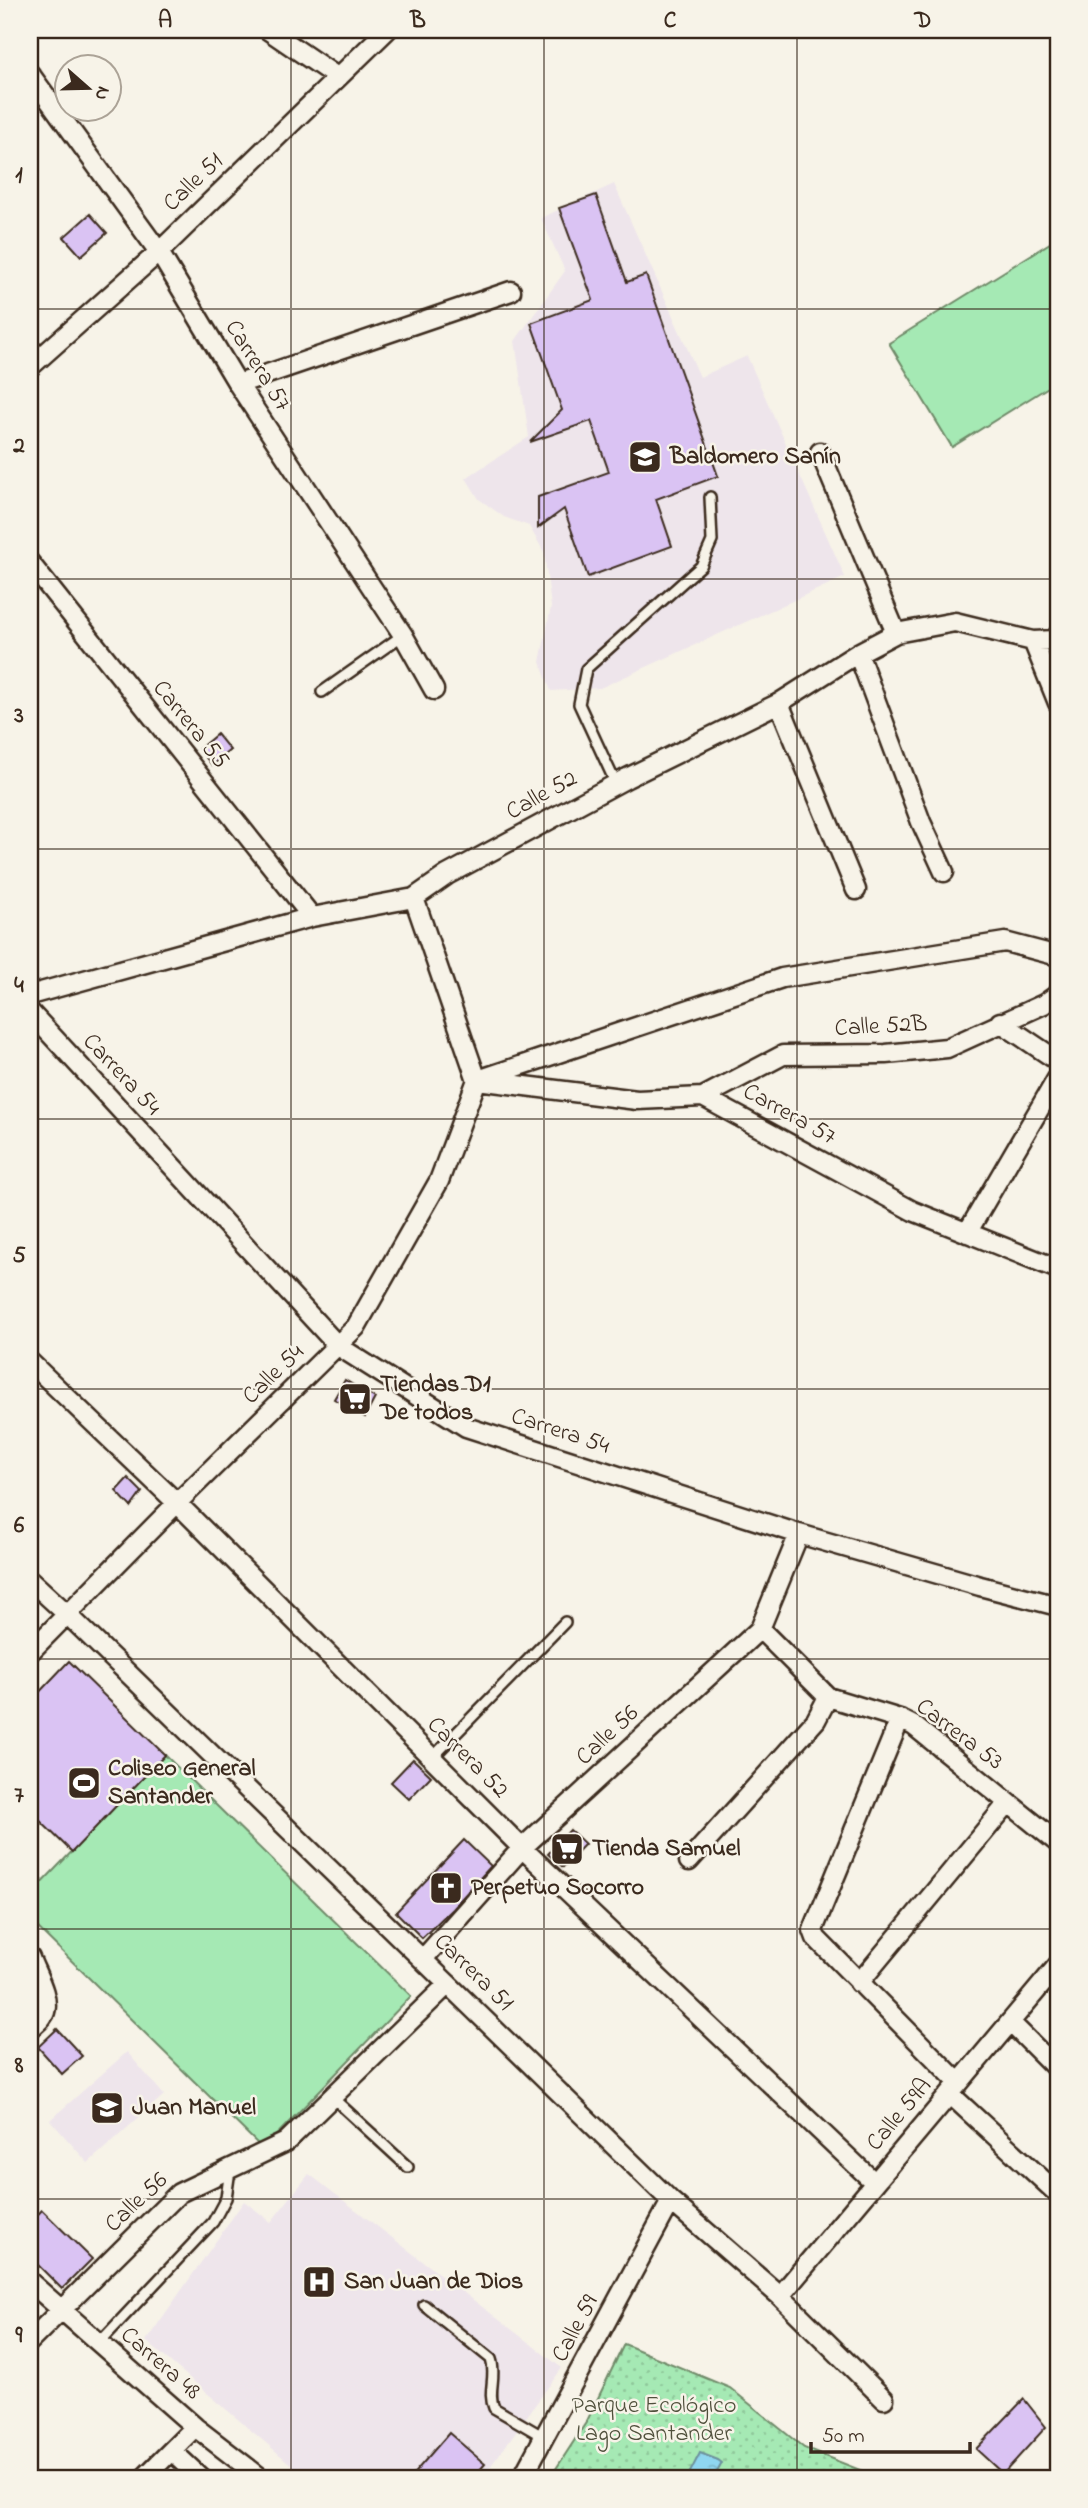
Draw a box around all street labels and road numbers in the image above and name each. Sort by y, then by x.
street label: Calle 51 [156,145,232,221]
street label: Carrera 57 [215,314,299,419]
street label: Carrera 55 [143,673,237,777]
street label: Calle 52 [500,762,584,830]
street label: Calle 52B [834,1007,928,1047]
street label: Carrera 54 [73,1026,169,1124]
street label: Carrera 57 [736,1075,842,1155]
street label: Calle 54 [235,1336,313,1413]
street label: Carrera 54 [506,1400,614,1464]
street label: Carrera 53 [908,1690,1010,1780]
street label: Calle 56 [569,1697,648,1774]
street label: Carrera 52 [418,1709,516,1807]
street label: Carrera 51 [425,1926,521,2020]
street label: Calle 59A [859,2071,941,2159]
street label: Calle 56 [98,2164,177,2241]
street label: Calle 59 [544,2288,609,2369]
street label: Carrera 48 [112,2319,208,2409]

